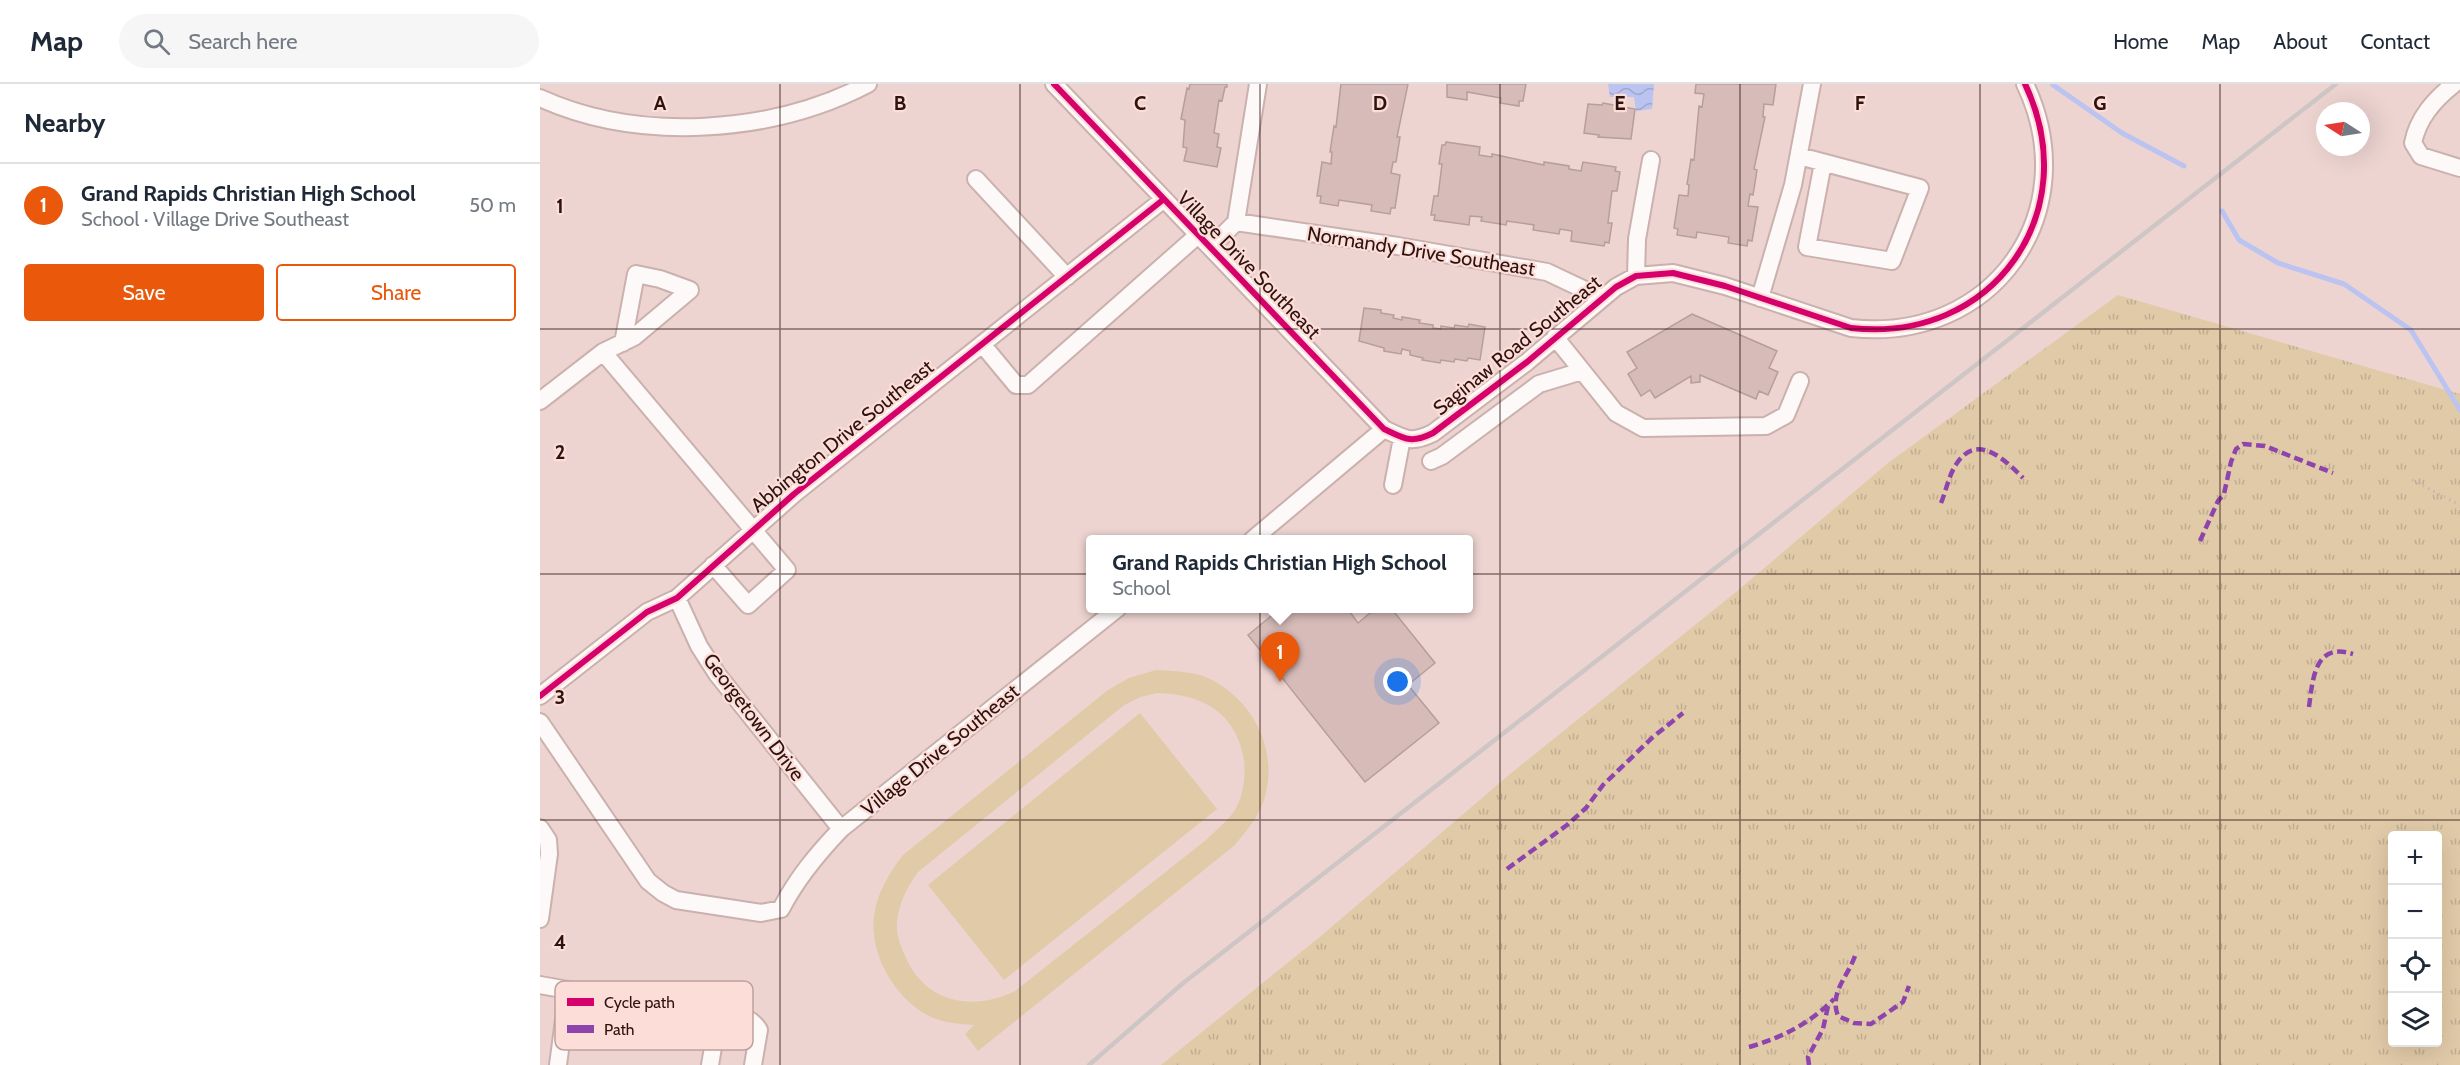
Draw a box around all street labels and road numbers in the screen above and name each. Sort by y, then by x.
street label: Village Drive Southeast [1172,186,1326,344]
street label: Normandy Drive Southeast [1305,221,1537,281]
street label: Saginaw Road Southeast [1428,270,1606,420]
street label: Abbington Drive Southeast [746,355,938,517]
street label: Georgetown Drive [698,648,810,786]
street label: Village Drive Southeast [856,679,1024,821]

